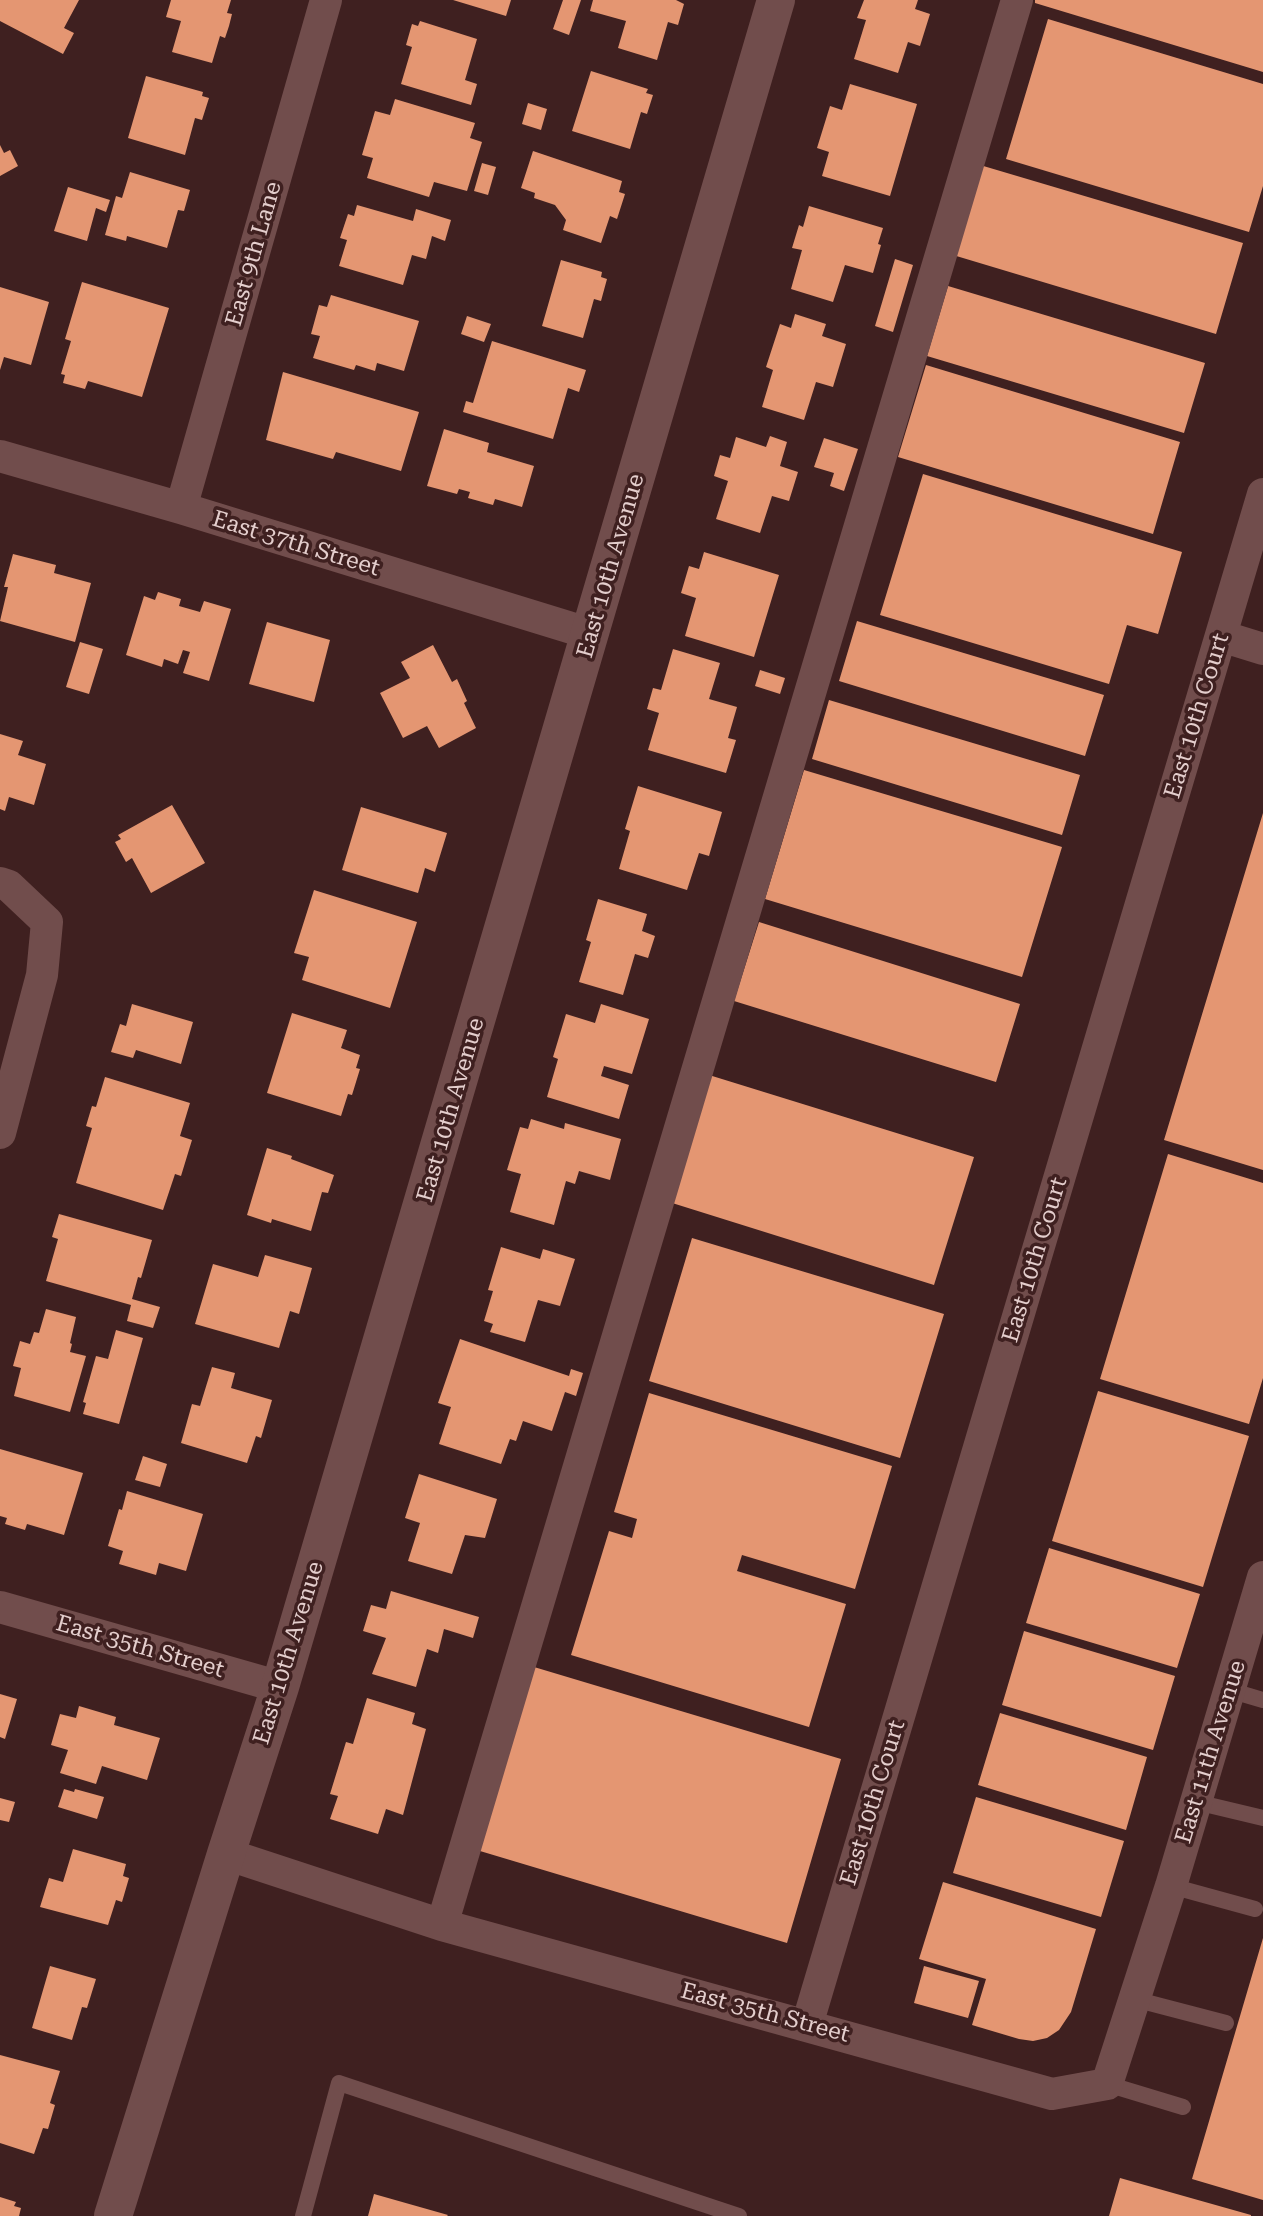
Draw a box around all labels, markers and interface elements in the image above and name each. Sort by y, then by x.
street label: East 9th Lane [220,178,288,330]
street label: East 10th Avenue [572,471,650,661]
street label: East 37th Street [209,505,383,583]
street label: East 10th Court [1159,630,1235,802]
street label: East 10th Avenue [412,1015,490,1205]
street label: East 10th Court [997,1174,1073,1346]
street label: East 10th Avenue [248,1558,330,1748]
street label: East 35th Street [53,1610,227,1684]
street label: East 11th Avenue [1170,1657,1252,1847]
street label: East 10th Court [835,1717,911,1889]
street label: East 35th Street [678,1977,852,2049]

